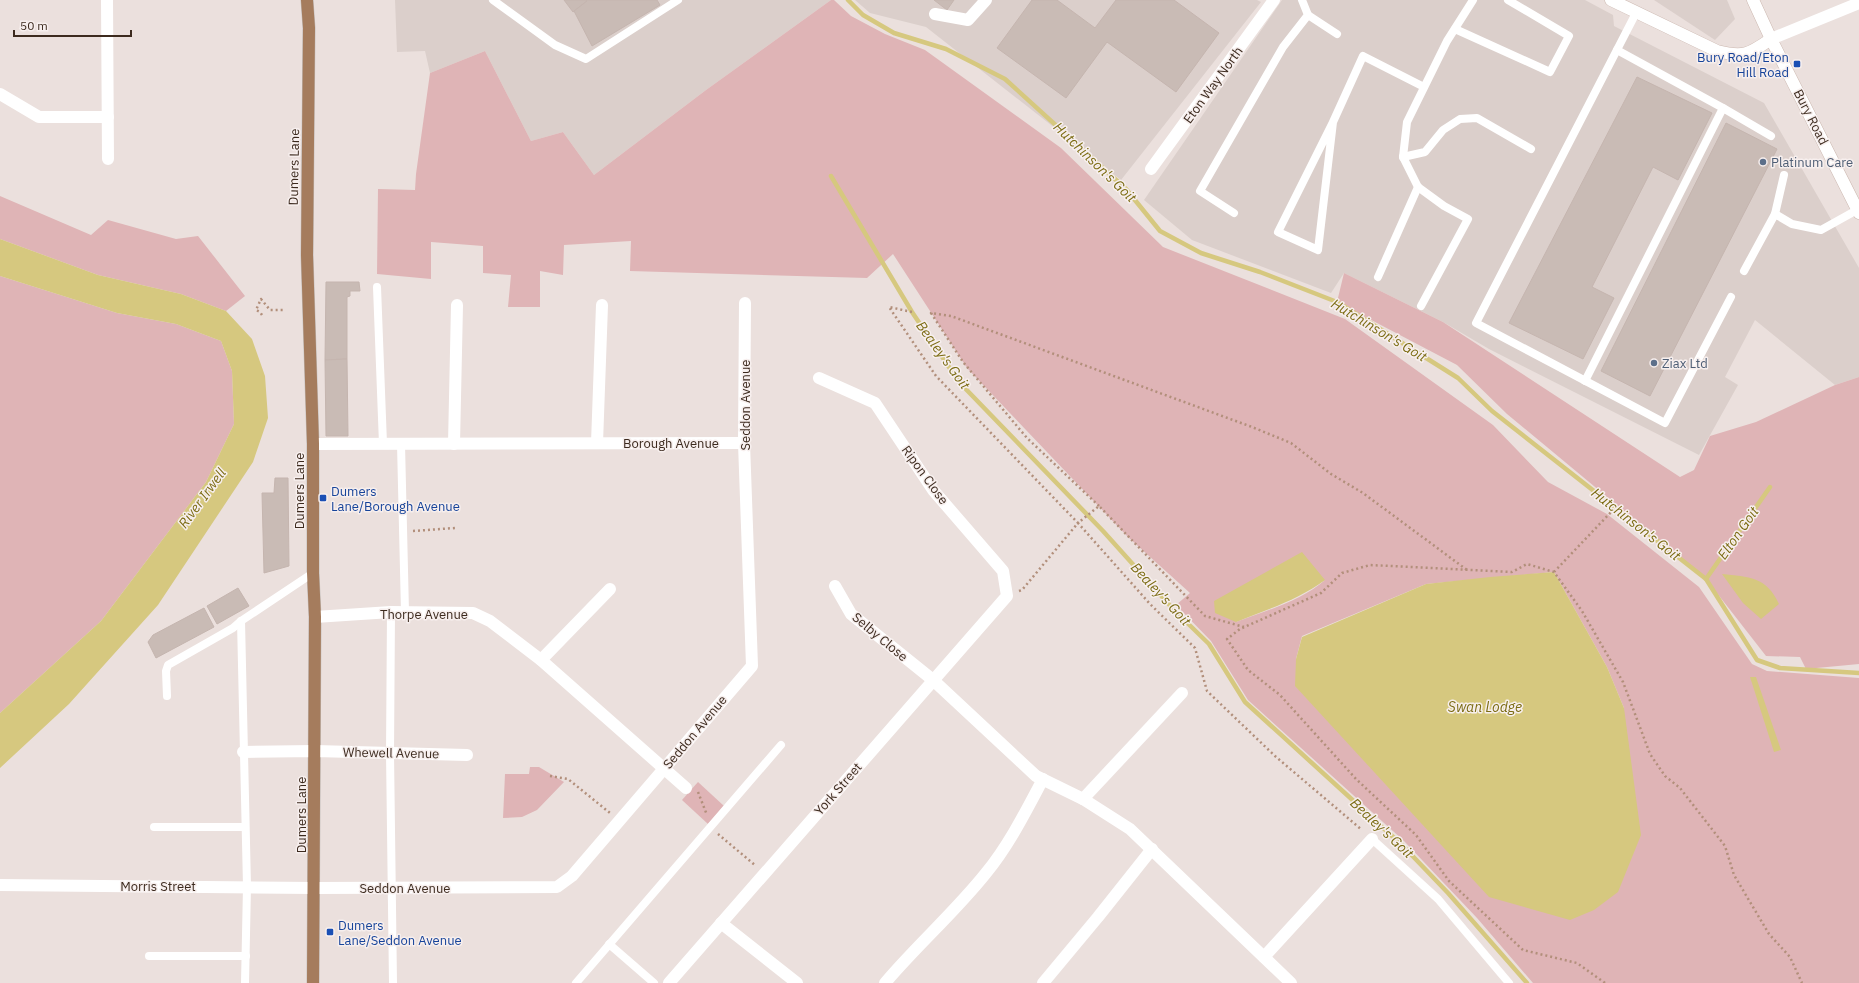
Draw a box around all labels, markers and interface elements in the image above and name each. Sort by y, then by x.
scale bar [14,12,131,38]
text: 50 m [20,18,48,33]
street label: Eton Way North [1179,43,1247,127]
place label: Bury Road/Eton Hill Road [1697,49,1789,81]
marker: Bury Road/Eton Hill Road [1792,59,1802,69]
street label: Bury Road [1790,86,1832,148]
water label: Hutchinson's Goit [1050,118,1141,206]
street label: Dumers Lane [285,128,303,206]
place label: Platinum Care [1771,154,1853,171]
marker: Platinum Care [1758,157,1768,167]
water label: Hutchinson's Goit [1328,294,1430,366]
water label: Bealey's Goit [912,317,974,393]
place label: Ziax Ltd [1662,355,1708,372]
marker: Ziax Ltd [1649,358,1659,368]
street label: Seddon Avenue [737,360,754,450]
street label: Borough Avenue [623,435,719,452]
street label: Ripon Close [898,442,952,508]
street label: Dumers Lane [291,453,308,529]
water label: River Irwell [174,464,230,532]
place label: Dumers Lane/Borough Avenue [331,483,460,515]
water label: Hutchinson's Goit [1588,484,1685,565]
marker: Dumers Lane/Borough Avenue [318,493,328,503]
water label: Elton Goit [1713,503,1763,563]
water label: Bealey's Goit [1127,559,1195,630]
street label: Thorpe Avenue [380,606,468,623]
street label: Selby Close [849,609,911,665]
street label: Seddon Avenue [659,692,731,772]
water label: Swan Lodge [1448,698,1522,716]
street label: Whewell Avenue [343,744,439,762]
street label: York Street [810,759,866,819]
street label: Dumers Lane [293,777,310,853]
water label: Bealey's Goit [1347,794,1418,862]
street label: Morris Street [120,878,196,895]
street label: Seddon Avenue [360,880,450,897]
place label: Dumers Lane/Seddon Avenue [338,917,462,949]
marker: Dumers Lane/Seddon Avenue [325,927,335,937]

